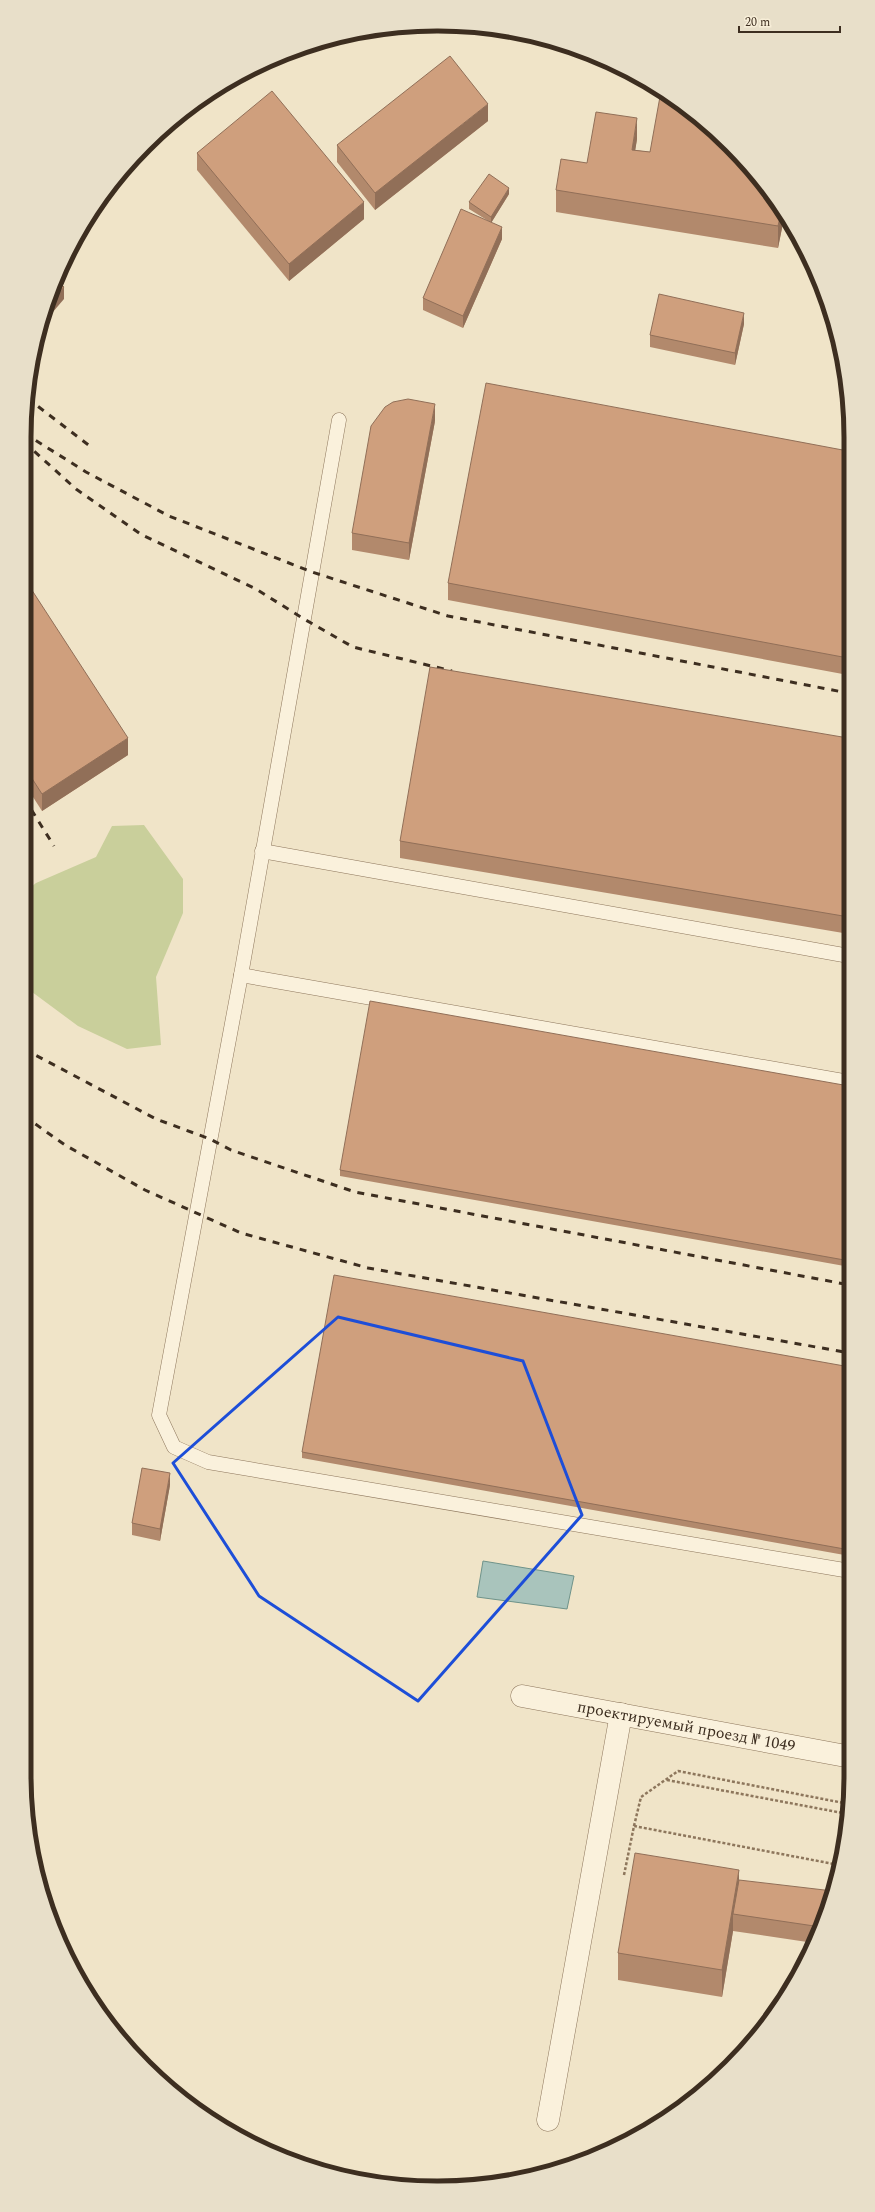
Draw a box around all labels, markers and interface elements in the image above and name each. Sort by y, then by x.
scale bar [739,8,840,34]
text: 20 m [745,13,770,32]
street label: проектируемый проезд № 1049 [575,1694,797,1758]

